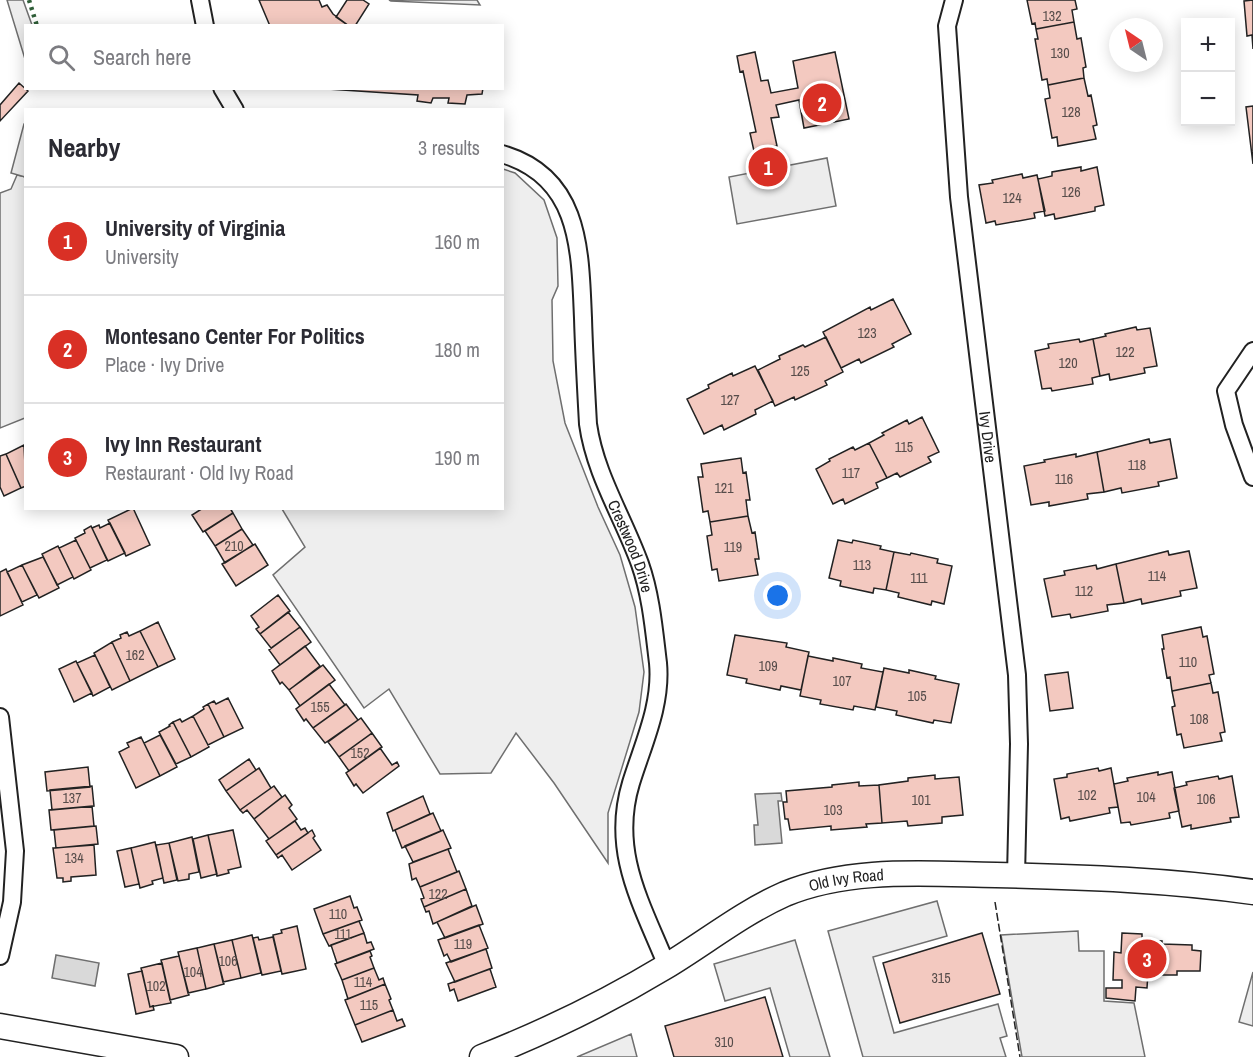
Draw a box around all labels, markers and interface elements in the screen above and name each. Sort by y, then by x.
house number: 132 [1042,7,1062,25]
north arrow [1109,18,1163,72]
map controls [1181,18,1235,126]
button: + [1181,18,1235,72]
search box [24,24,504,90]
icon: search [45,41,78,74]
text: Search here [93,42,191,72]
house number: 130 [1050,44,1070,62]
button: − [1181,72,1235,126]
pin: 2 [802,80,842,126]
house number: 128 [1061,103,1081,121]
text: Nearby [48,130,120,165]
text: 3 results [418,134,480,161]
pin: 1 [748,144,788,190]
house number: 126 [1061,183,1081,201]
house number: 124 [1002,189,1022,207]
text: University of Virginia [105,213,285,243]
text: 1 [63,228,72,255]
text: 160 m [434,228,480,255]
text: University [105,243,179,270]
text: Montesano Center For Politics [105,321,365,351]
house number: 123 [857,324,877,342]
text: 2 [63,336,72,363]
text: 180 m [434,336,480,363]
house number: 122 [1115,343,1135,361]
text: Place · Ivy Drive [105,351,224,378]
house number: 120 [1058,354,1078,372]
house number: 125 [790,362,810,380]
house number: 127 [720,391,740,409]
street label: Ivy Drive [974,410,1002,464]
text: Ivy Inn Restaurant [105,429,261,459]
house number: 115 [895,438,913,456]
text: 3 [63,444,72,471]
text: 190 m [434,444,480,471]
house number: 118 [1128,456,1146,474]
text: Restaurant · Old Ivy Road [105,459,294,486]
house number: 117 [842,464,860,482]
house number: 116 [1055,470,1073,488]
house number: 121 [714,479,734,497]
street label: Crestwood Drive [603,496,659,594]
house number: 210 [224,537,244,555]
house number: 119 [724,538,742,556]
house number: 113 [853,556,871,574]
house number: 114 [1148,567,1167,585]
house number: 111 [910,569,928,587]
your location [763,581,792,610]
house number: 112 [1075,582,1093,600]
house number: 162 [125,646,145,664]
house number: 110 [1179,653,1197,671]
house number: 109 [758,657,778,675]
house number: 107 [832,672,852,690]
house number: 105 [907,687,927,705]
house number: 155 [310,698,330,716]
house number: 108 [1189,710,1209,728]
house number: 152 [350,744,370,762]
house number: 102 [1077,786,1097,804]
house number: 104 [1136,788,1156,806]
house number: 137 [62,789,82,807]
house number: 106 [1196,790,1216,808]
house number: 101 [911,791,931,809]
house number: 103 [823,801,843,819]
house number: 134 [64,849,84,867]
street label: Old Ivy Road [806,863,884,896]
house number: 122 [428,885,448,903]
house number: 110 [329,905,347,923]
house number: 111 [334,925,352,943]
house number: 119 [454,935,472,953]
pin: 3 [1128,936,1166,982]
house number: 106 [218,952,238,970]
house number: 104 [183,963,203,981]
house number: 315 [931,969,951,987]
house number: 114 [354,973,373,991]
house number: 102 [146,977,166,995]
house number: 115 [360,996,378,1014]
house number: 310 [714,1033,734,1051]

